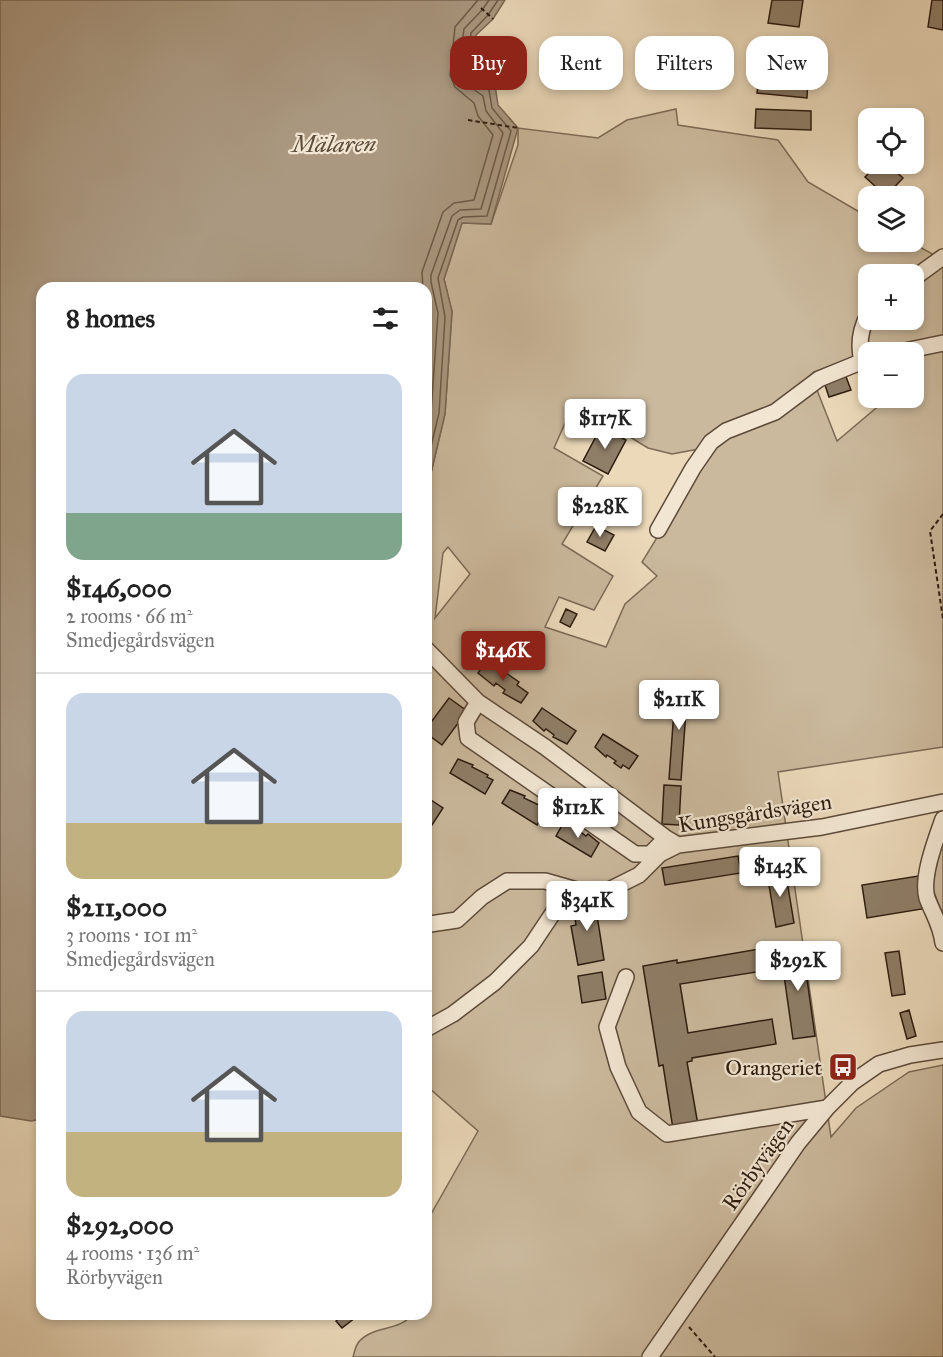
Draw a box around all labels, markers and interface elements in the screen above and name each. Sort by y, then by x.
chip: Buy [450,36,527,90]
chip: Rent [539,36,623,90]
chip: Filters [635,36,734,90]
chip: New [746,36,828,90]
map controls [858,108,924,408]
button: locate [858,108,924,174]
water label: Mälaren [290,129,377,159]
button: layers [858,186,924,252]
button: + [858,264,924,330]
text: 8 homes [66,302,155,334]
icon: filters [369,302,402,335]
button: − [858,342,924,408]
pin: $117K [563,399,647,450]
text: $117K [579,406,631,430]
icon: home [180,413,288,521]
pin: $228K [558,487,642,538]
text: $228K [572,494,628,518]
text: $146,000 [66,572,172,604]
text: 2 rooms · 66 m² [66,604,192,628]
text: Smedjegårdsvägen [66,628,215,652]
pin: $146K [461,631,545,682]
text: $146K [475,638,531,662]
pin: $211K [637,680,721,731]
text: $211K [653,687,705,711]
icon: home [180,732,288,840]
pin: $112K [536,788,620,839]
street label: Kungsgårdsvägen [676,788,834,838]
text: $112K [552,795,604,819]
pin: $143K [738,847,822,898]
text: $143K [753,854,807,878]
pin: $341K [545,881,629,932]
text: $341K [560,888,614,912]
text: $211,000 [66,891,167,923]
text: 3 rooms · 101 m² [66,923,197,947]
pin: $292K [756,941,840,992]
text: Smedjegårdsvägen [66,947,215,971]
text: $292K [770,948,826,972]
icon: home [180,1050,288,1158]
bus stop icon: Orangeriet [827,1051,859,1083]
place label: Orangeriet [725,1054,822,1081]
street label: Rörbyvägen [716,1113,800,1215]
text: $292,000 [66,1209,174,1241]
text: 4 rooms · 136 m² [66,1241,199,1265]
text: Rörbyvägen [66,1265,163,1289]

